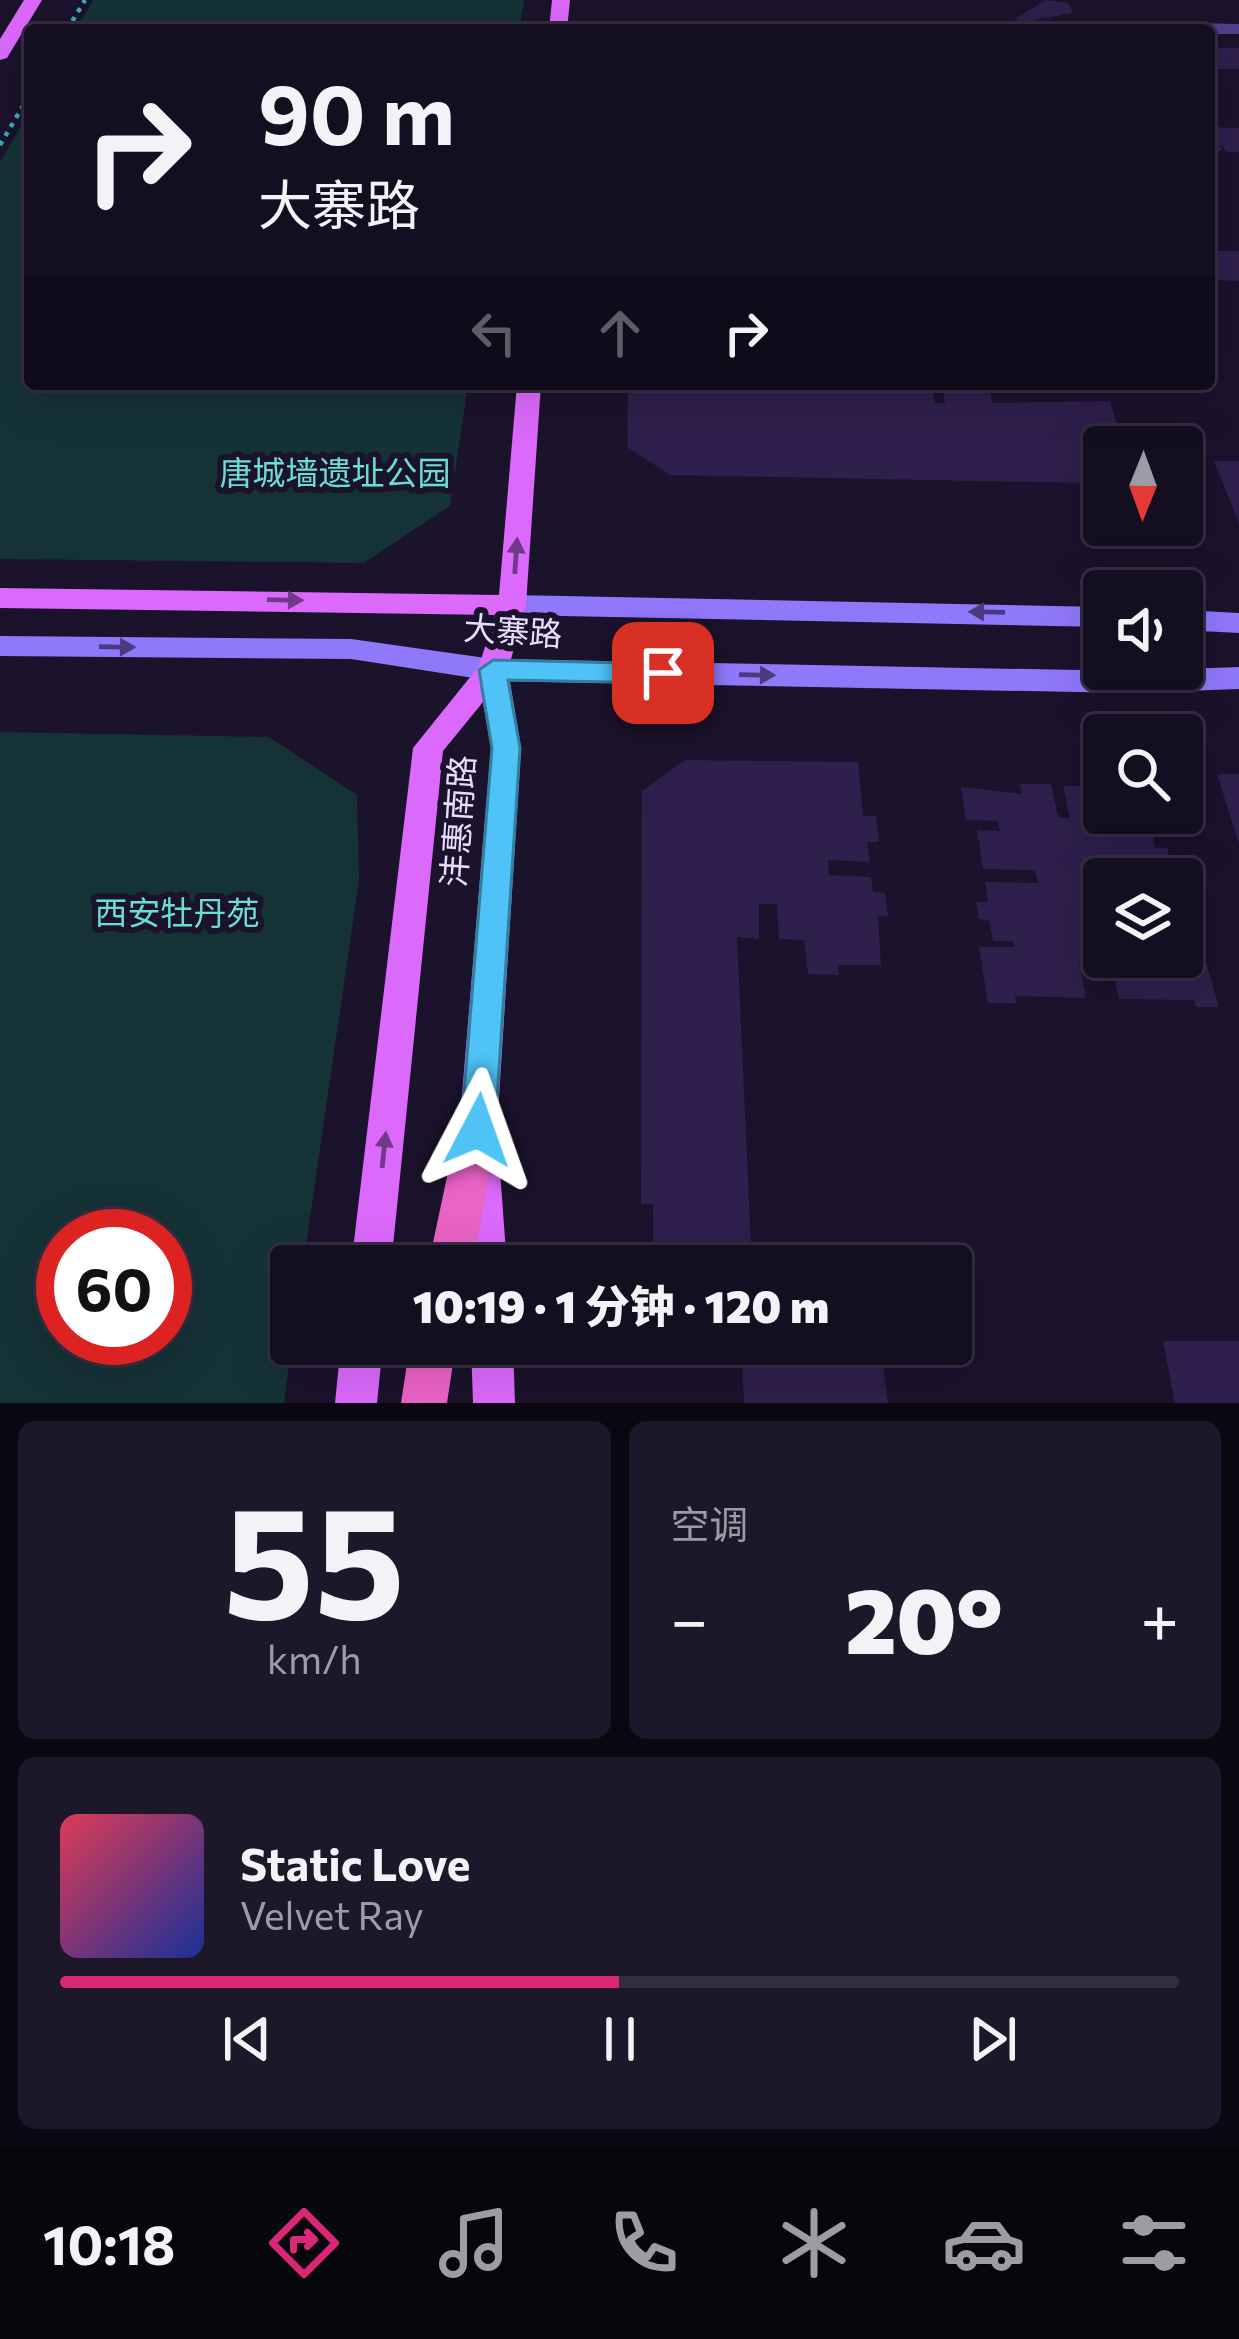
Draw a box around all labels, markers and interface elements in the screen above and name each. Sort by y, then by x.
text: 90 m [258,60,455,162]
icon: right [60,72,216,228]
text: 大寨路 [258,170,420,236]
icon: left [461,300,527,366]
icon: ahead [587,300,653,366]
icon: right [713,300,779,366]
north arrow [1083,426,1203,546]
map controls [1083,426,1203,978]
park label: 唐城墙遗址公园 [220,451,451,492]
one-way arrow [507,537,526,574]
button: sound [1083,570,1203,690]
one-way arrow [267,591,305,610]
one-way arrow [967,602,1005,621]
street label: 大寨路 [462,606,564,653]
pin [612,622,714,724]
one-way arrow [99,637,137,657]
icon: arrive [630,640,696,706]
one-way arrow [739,666,777,685]
button: search [1083,714,1203,834]
street label: 沣惠南路 [431,754,482,888]
button: layers [1083,858,1203,978]
park label: 西安牡丹苑 [95,891,260,932]
position arrow [415,1067,541,1193]
one-way arrow [375,1131,394,1168]
speed limit sign: 60 [36,1209,192,1365]
text: 10:19 · 1 分钟 · 120 m [413,1277,829,1332]
text: 55 [223,1460,405,1651]
text: 空调 [671,1499,749,1547]
text: 20° [845,1562,1003,1673]
text: − [671,1577,708,1658]
text: + [1140,1577,1179,1658]
text: km/h [267,1634,362,1682]
text: Static Love [240,1835,470,1890]
text: Velvet Ray [240,1890,424,1938]
icon: previous [214,2006,280,2072]
icon: pause [587,2006,653,2072]
icon: next [960,2006,1026,2072]
icon: directions [262,2201,346,2285]
icon: music [432,2201,516,2285]
icon: phone [602,2201,686,2285]
icon: climate [772,2201,856,2285]
icon: car [942,2201,1026,2285]
icon: filters [1112,2201,1196,2285]
text: 10:18 [43,2210,175,2276]

